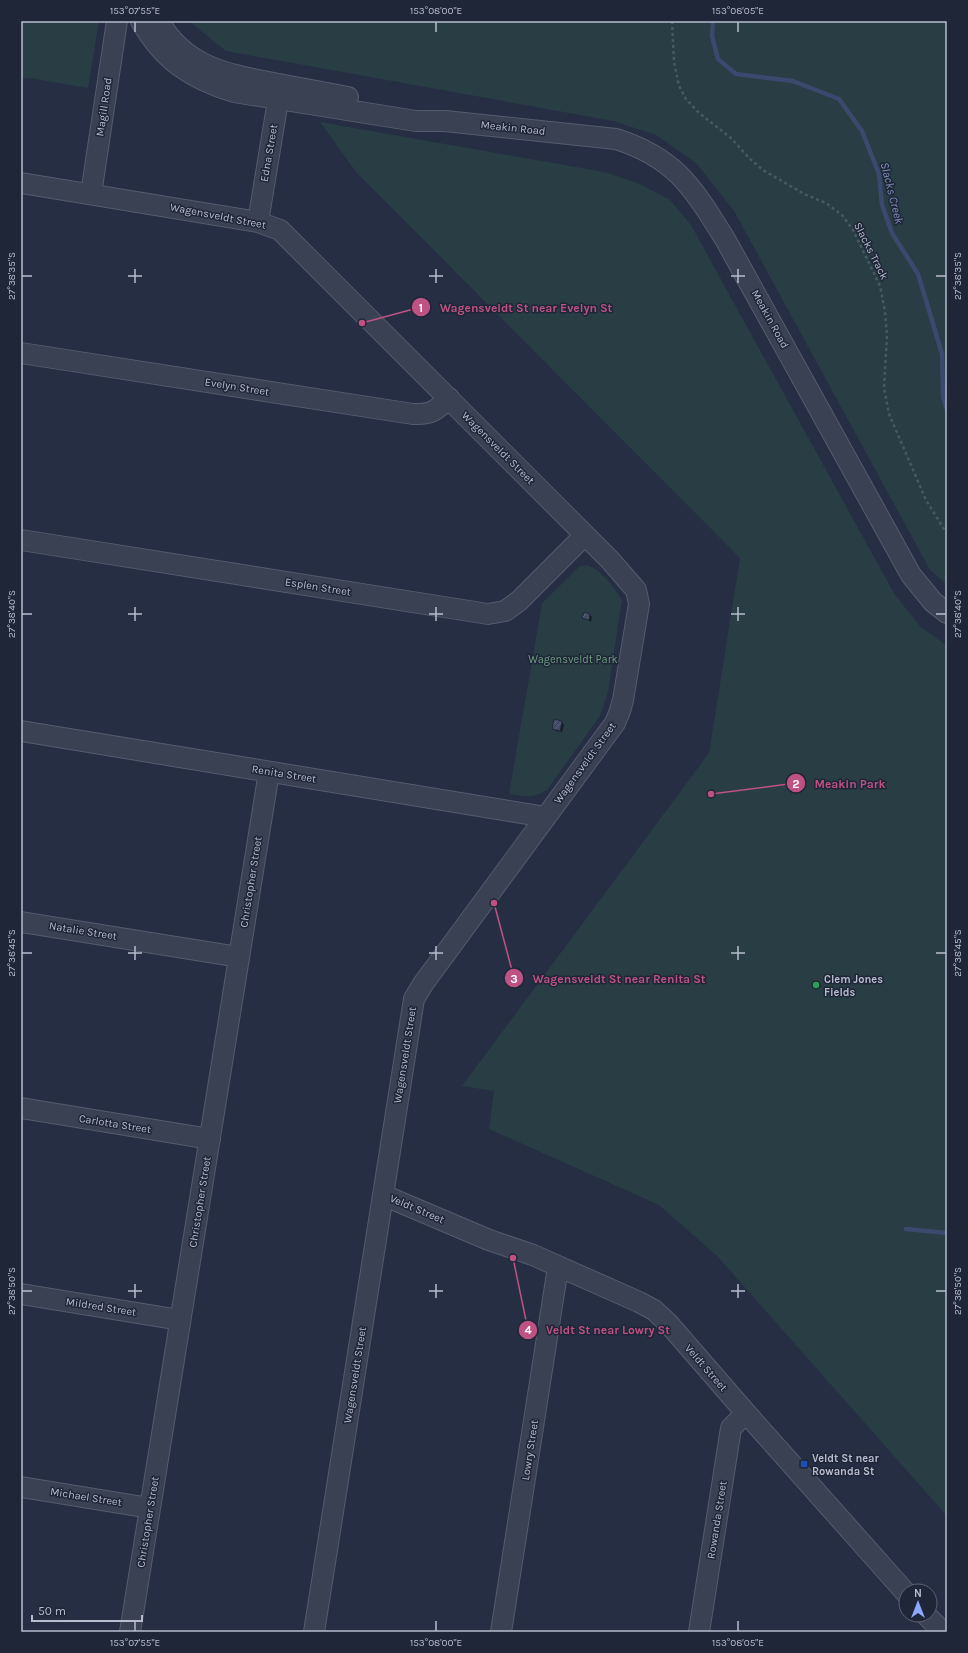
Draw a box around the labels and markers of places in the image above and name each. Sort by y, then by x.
callout: Wagensveldt St near Evelyn St [411,295,620,319]
callout: Meakin Park [786,771,894,795]
callout: Wagensveldt St near Renita St [504,966,713,990]
place label: Clem Jones Fields [824,973,883,999]
marker: Clem Jones Fields [811,980,821,990]
callout: Veldt St near Lowry St [518,1318,678,1342]
place label: Veldt St near Rowanda St [812,1452,879,1478]
marker: Veldt St near Rowanda St [799,1459,809,1469]

